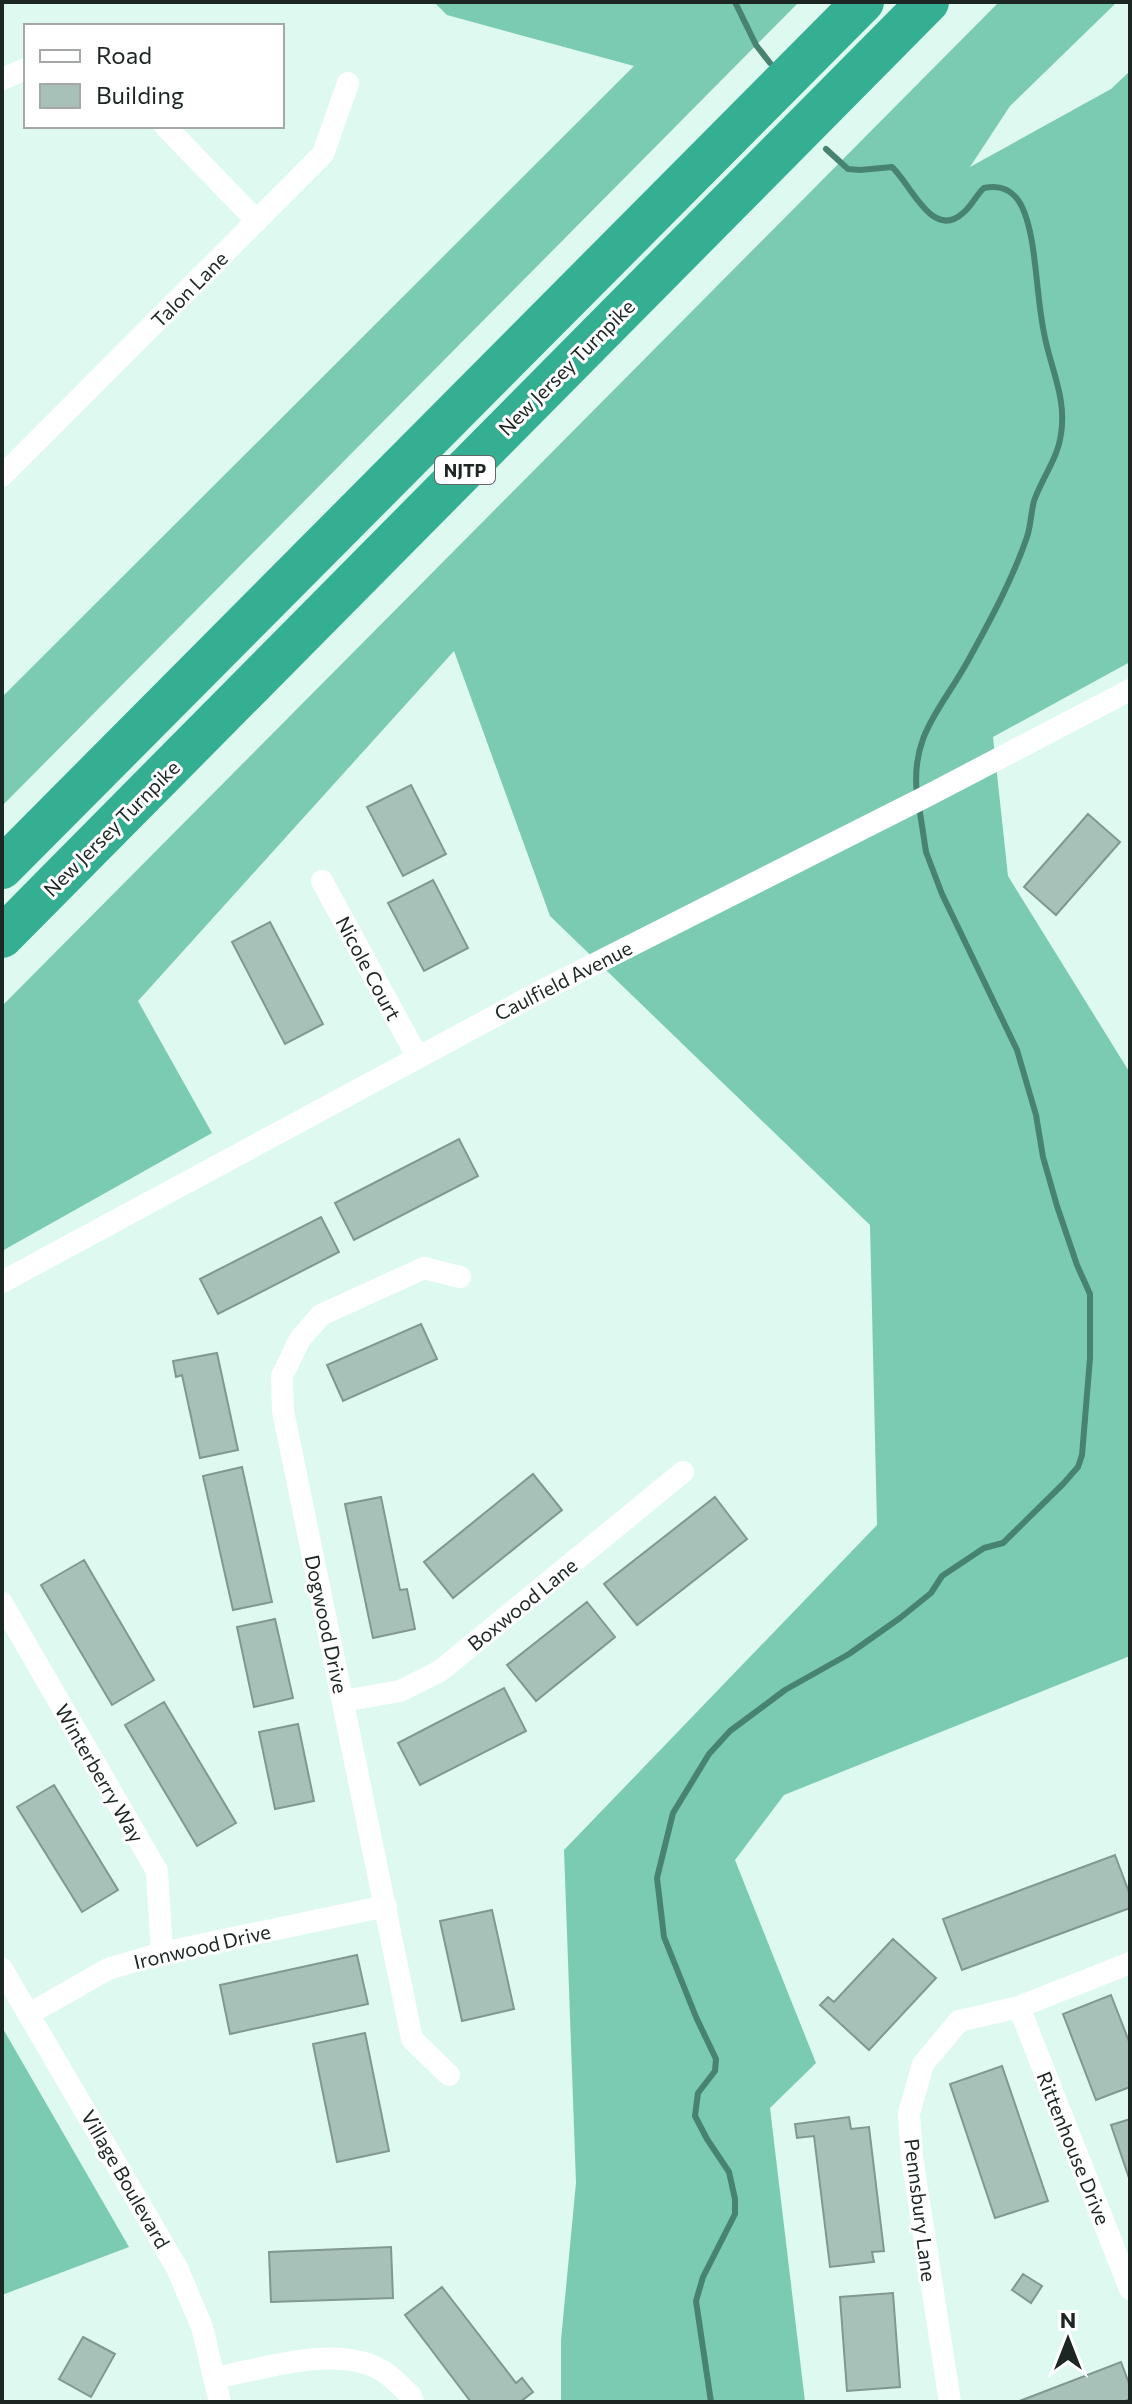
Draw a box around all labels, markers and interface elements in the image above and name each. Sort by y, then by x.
legend [24,24,284,128]
text: Road [96,40,152,69]
text: Building [96,80,184,109]
street label: Talon Lane [146,246,232,332]
street label: New Jersey Turnpike [493,294,639,440]
road number: NJTP [435,456,495,484]
street label: New Jersey Turnpike [38,755,184,901]
street label: Nicole Court [332,912,406,1024]
street label: Caulfield Avenue [490,935,636,1025]
street label: Dogwood Drive [301,1553,353,1695]
street label: Boxwood Lane [462,1553,582,1655]
street label: Winterberry Way [51,1699,149,1847]
street label: Ironwood Drive [131,1919,273,1973]
street label: Rittenhouse Drive [1032,2068,1116,2228]
street label: Village Boulevard [77,2106,175,2252]
street label: Pennsbury Lane [900,2137,942,2283]
north arrow [1028,2300,1108,2380]
text: N [1060,2306,1076,2333]

